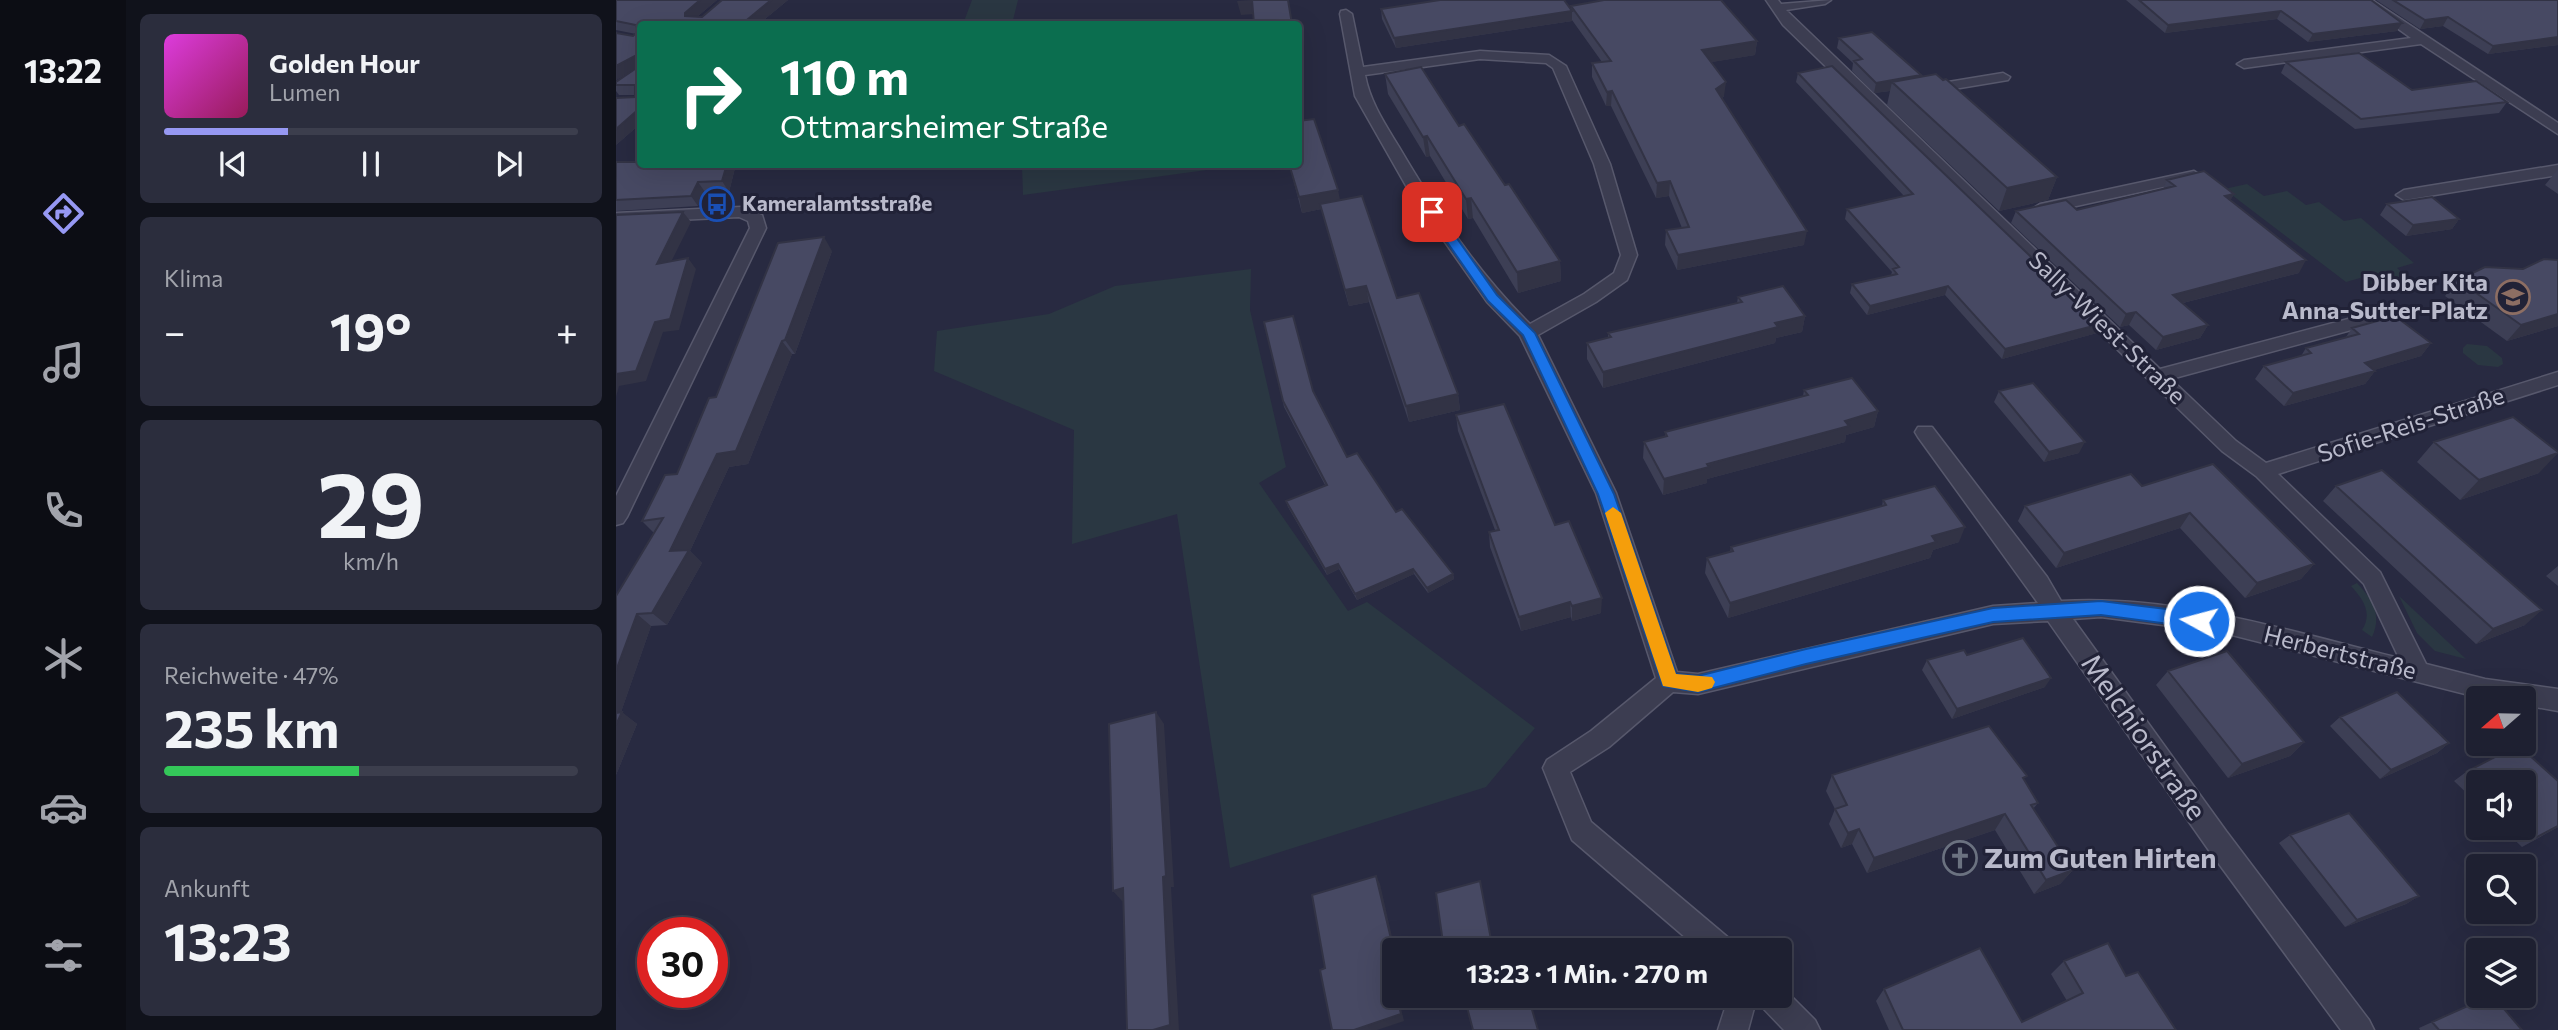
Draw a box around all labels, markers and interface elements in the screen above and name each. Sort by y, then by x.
text: 110 m [780,45,909,105]
text: Golden Hour [269,47,420,78]
icon: right [665,49,756,140]
text: 13:22 [24,50,102,90]
text: Lumen [269,78,340,106]
text: Ottmarsheimer Straße [780,105,1108,145]
icon: previous [214,145,252,183]
icon: pause [352,145,390,183]
icon: next [490,145,528,183]
pin [1402,182,1462,242]
bus stop icon: Kameralamtsstraße [698,185,736,223]
icon: directions [39,189,88,238]
place label: Kameralamtsstraße [742,190,932,215]
icon: arrive [1413,193,1451,231]
street label: Sally-Wiest-Straße [2023,245,2193,409]
text: Klima [164,264,223,292]
place label: Dibber Kita Anna-Sutter-Platz [2282,267,2488,324]
school or university icon: Dibber Kita Anna-Sutter-Platz [2494,278,2532,316]
text: 19° [330,298,411,362]
text: − [164,307,186,354]
text: + [556,307,578,354]
icon: music [39,338,88,387]
street label: Sofie-Reis-Straße [2313,380,2508,467]
text: 29 [317,445,425,557]
icon: phone [39,486,88,535]
text: km/h [343,547,399,575]
position arrow [2162,584,2236,658]
street label: Herbertstraße [2261,619,2420,685]
icon: climate [39,634,88,683]
street label: Melchiorstraße [2075,647,2215,826]
text: Reichweite · 47% [164,661,338,689]
north arrow [2466,686,2536,756]
map controls [2466,686,2536,1008]
text: 235 km [164,695,339,759]
button: sound [2466,770,2536,840]
icon: car [39,783,88,832]
church icon: Zum Guten Hirten [1941,839,1979,877]
place label: Zum Guten Hirten [1984,840,2216,874]
button: search [2466,854,2536,924]
text: Ankunft [164,874,250,902]
text: 13:23 [164,908,291,972]
speed limit sign: 30 [637,917,728,1008]
icon: filters [39,931,88,980]
button: layers [2466,938,2536,1008]
text: 13:23 · 1 Min. · 270 m [1466,957,1708,988]

